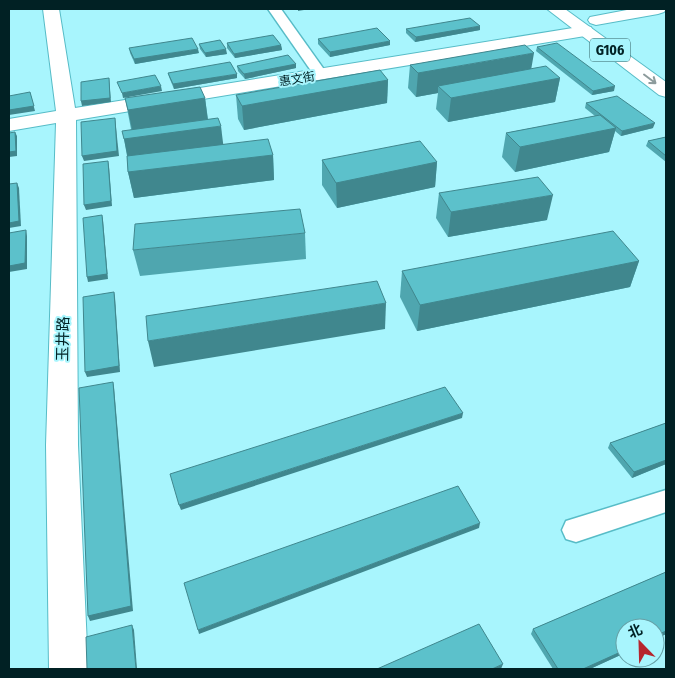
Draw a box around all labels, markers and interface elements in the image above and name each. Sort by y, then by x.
road number: G106 [590,38,630,62]
street label: 惠文街 [278,69,316,89]
one-way arrow [643,74,657,84]
street label: 玉井路 [54,316,72,362]
north arrow [615,618,665,668]
text: 北 [625,621,645,642]

